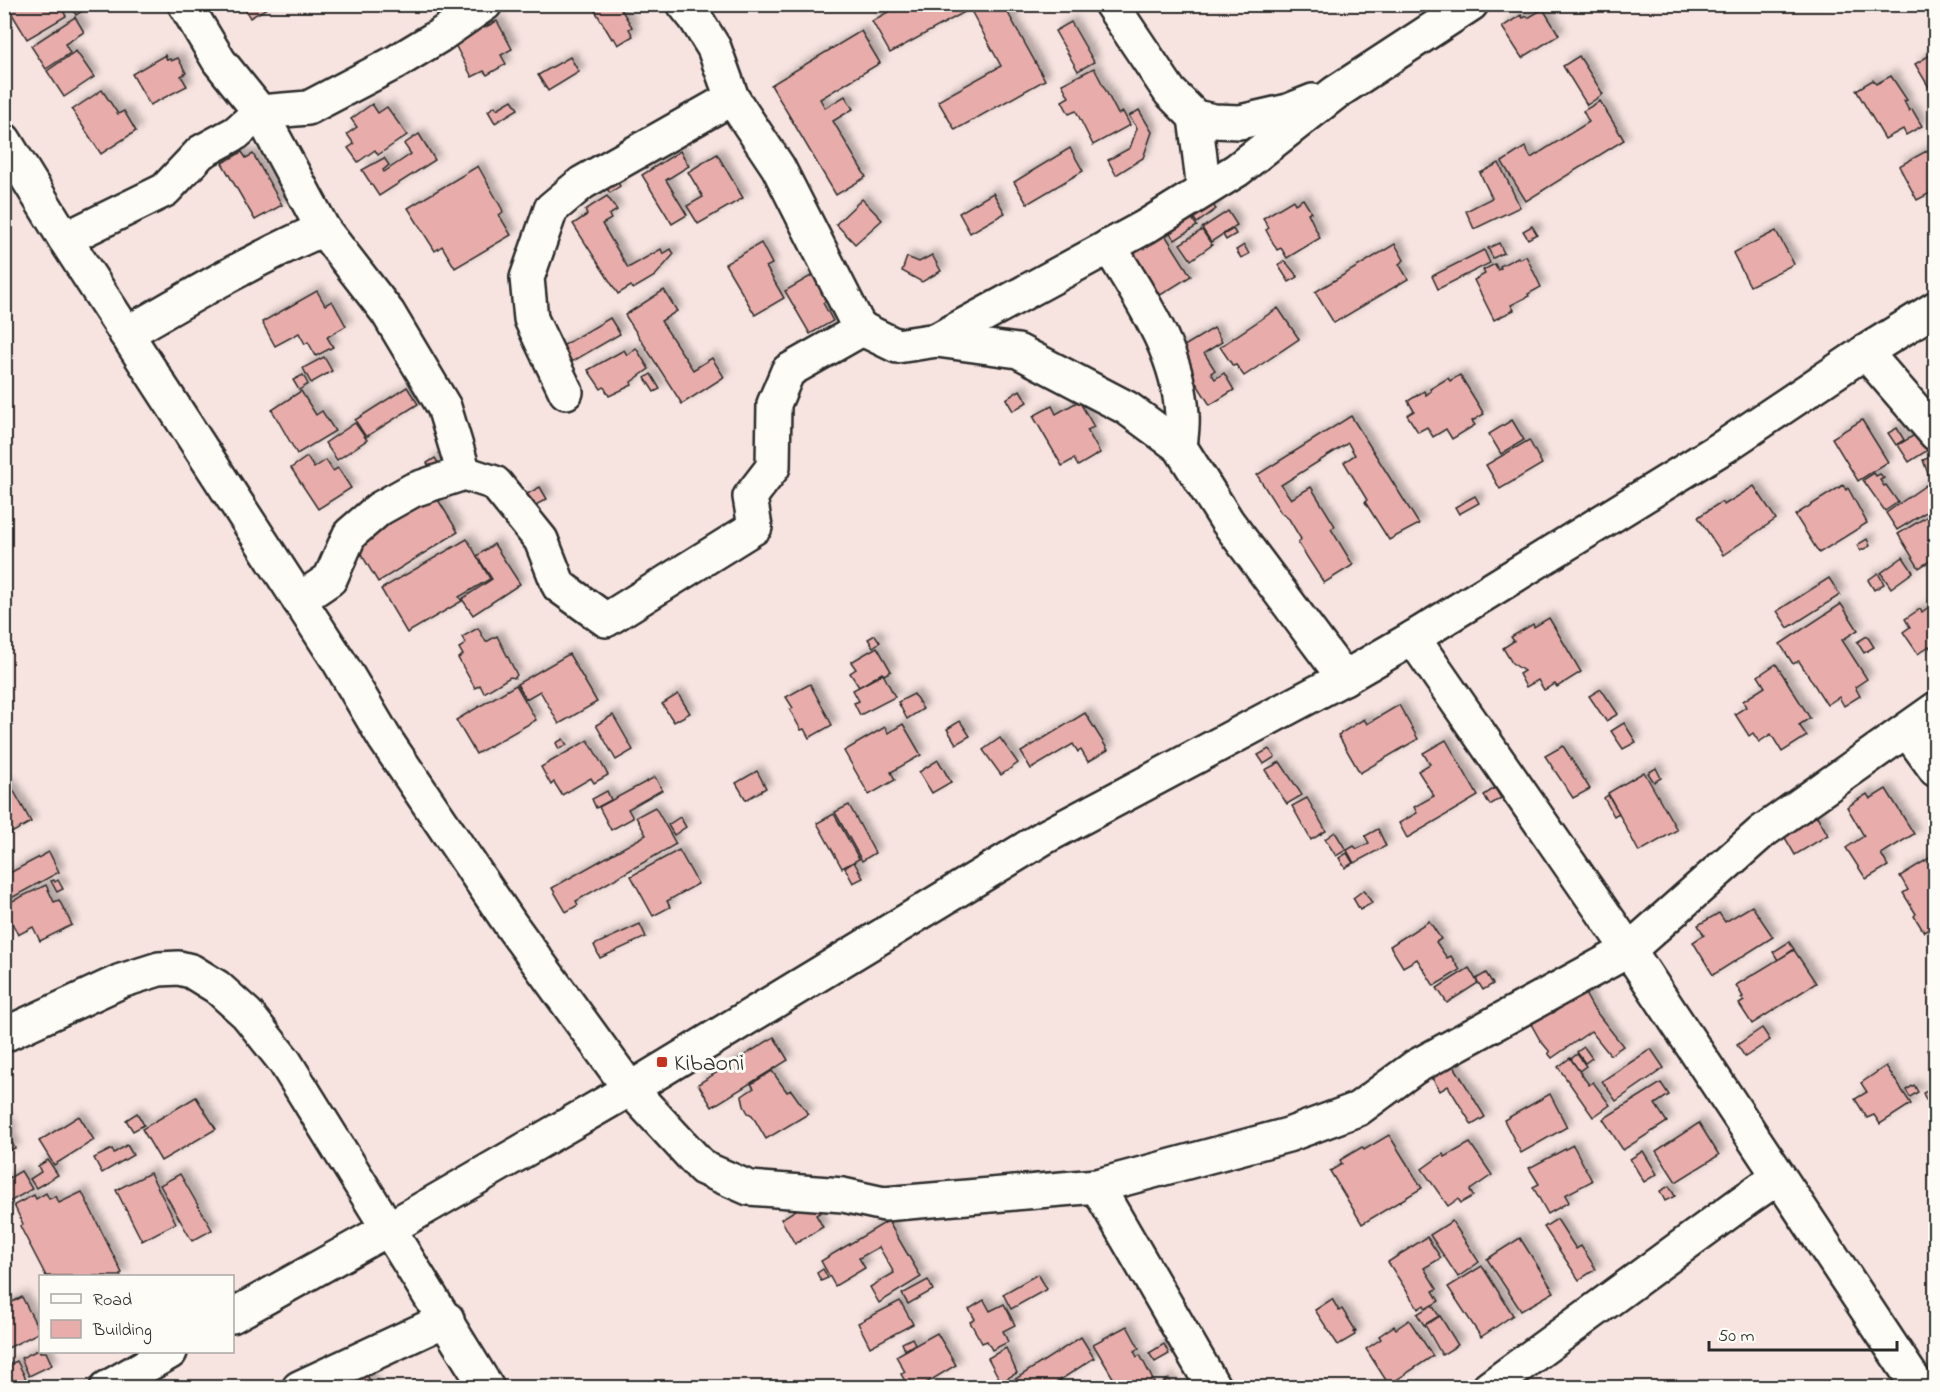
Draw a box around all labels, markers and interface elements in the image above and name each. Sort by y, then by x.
place label: Kibaoni [674,1047,744,1082]
marker: Kibaoni [655,1055,669,1069]
legend [39,1275,234,1353]
text: Road [93,1288,132,1314]
scale bar [1709,1314,1896,1352]
text: Building [92,1318,152,1345]
text: 50 m [1718,1324,1755,1350]

